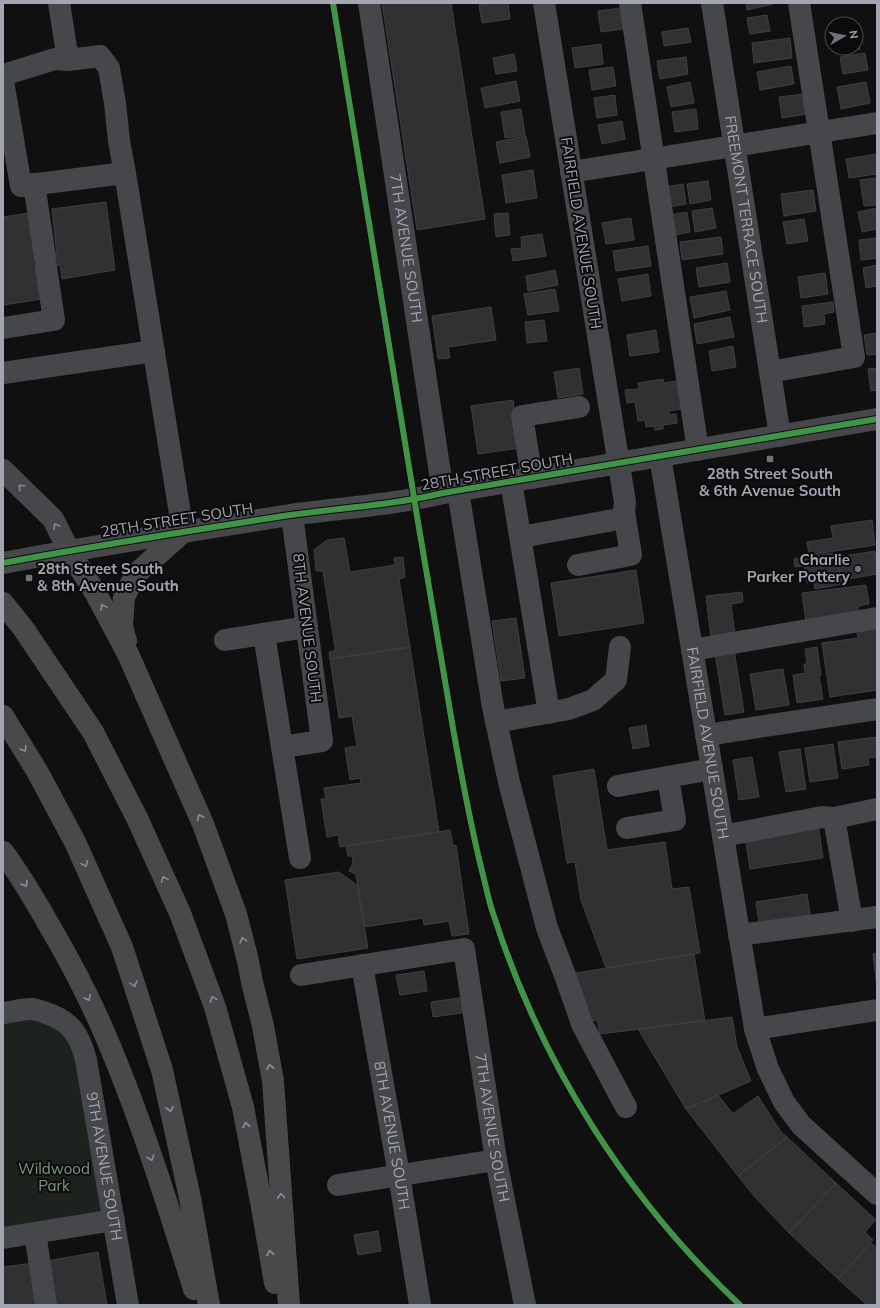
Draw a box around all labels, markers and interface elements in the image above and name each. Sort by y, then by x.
north arrow [824,16,864,56]
text: N [846,29,861,40]
street label: FREEMONT TERRACE SOUTH [721,114,772,324]
street label: FAIRFIELD AVENUE SOUTH [557,136,606,330]
street label: 7TH AVENUE SOUTH [386,172,427,324]
street label: 28TH STREET SOUTH [419,449,574,494]
marker: 28th Street South & 6th Avenue South [765,454,775,464]
place label: 28th Street South & 6th Avenue South [699,464,841,500]
one-way arrow [18,485,26,492]
street label: 28TH STREET SOUTH [99,498,254,541]
one-way arrow [54,523,61,530]
place label: Charlie Parker Pottery [747,550,851,586]
street label: 8TH AVENUE SOUTH [289,552,326,704]
place label: 28th Street South & 8th Avenue South [37,559,179,595]
marker: Charlie Parker Pottery [853,564,863,574]
marker: 28th Street South & 8th Avenue South [24,573,34,583]
one-way arrow [100,604,108,611]
street label: FAIRFIELD AVENUE SOUTH [683,646,733,840]
one-way arrow [19,745,26,752]
one-way arrow [197,814,205,822]
one-way arrow [80,859,88,867]
one-way arrow [161,875,169,882]
one-way arrow [20,880,28,887]
one-way arrow [239,937,247,943]
one-way arrow [129,980,138,987]
one-way arrow [83,994,91,1001]
one-way arrow [209,996,217,1003]
street label: 7TH AVENUE SOUTH [471,1052,514,1204]
street label: 8TH AVENUE SOUTH [370,1060,414,1211]
one-way arrow [267,1064,275,1070]
street label: 9TH AVENUE SOUTH [83,1091,127,1242]
one-way arrow [166,1106,174,1112]
one-way arrow [242,1122,251,1128]
one-way arrow [147,1154,155,1161]
park label: Wildwood Park [18,1159,90,1195]
one-way arrow [277,1193,286,1199]
one-way arrow [266,1250,275,1256]

